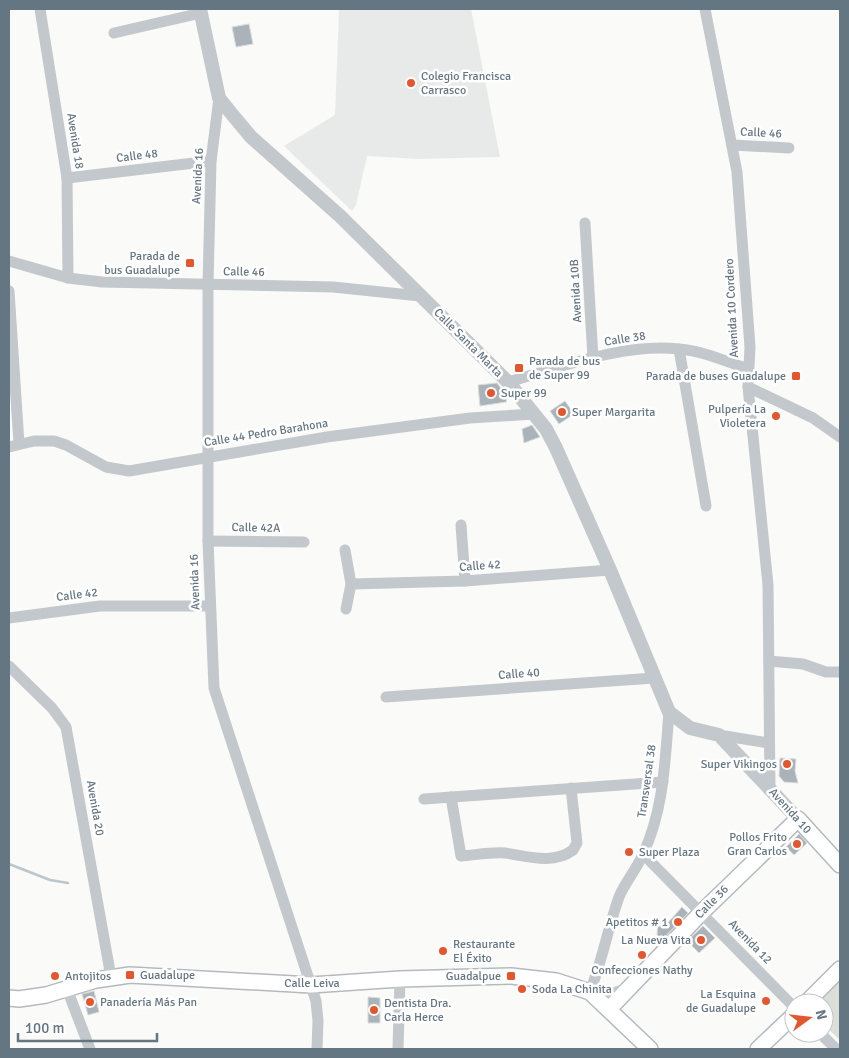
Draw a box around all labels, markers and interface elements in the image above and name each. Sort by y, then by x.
place label: Colegio Francisca Carrasco [421,69,511,98]
marker: Colegio Francisca Carrasco [405,77,417,89]
street label: Avenida 18 [63,112,87,170]
street label: Calle 46 [740,124,782,142]
street label: Calle 48 [115,146,159,166]
street label: Avenida 16 [189,147,207,205]
place label: Parada de bus Guadalupe [104,249,180,278]
marker: Parada de bus Guadalupe [184,257,196,269]
street label: Avenida 10 Cordero [722,258,742,358]
street label: Avenida 10B [567,259,585,323]
street label: Calle 46 [223,264,265,280]
street label: Calle Santa Marta [430,305,506,381]
street label: Calle 38 [603,328,647,350]
place label: Parada de bus de Super 99 [529,354,600,383]
marker: Parada de bus de Super 99 [513,362,525,374]
place label: Parada de buses Guadalupe [646,369,786,384]
marker: Parada de buses Guadalupe [790,370,802,382]
place label: Super 99 [501,386,547,401]
marker: Super 99 [485,387,497,399]
place label: Pulpería La Violetera [708,402,766,431]
place label: Super Margarita [572,405,655,420]
marker: Super Margarita [556,406,568,418]
marker: Pulpería La Violetera [770,410,782,422]
street label: Calle 44 Pedro Barahona [203,416,329,450]
street label: Calle 42A [231,520,281,536]
street label: Avenida 16 [187,554,203,610]
street label: Calle 42 [459,557,501,575]
street label: Calle 42 [55,585,99,605]
street label: Calle 40 [498,665,540,683]
street label: Transversal 38 [634,743,660,819]
place label: Super Vikingos [701,757,777,772]
marker: Super Vikingos [781,758,793,770]
street label: Avenida 20 [83,779,107,837]
street label: Avenida 10 [766,785,814,837]
place label: Pollos Frito Gran Carlos [727,830,787,859]
marker: Pollos Frito Gran Carlos [791,838,803,850]
place label: Super Plaza [639,845,700,860]
marker: Super Plaza [623,846,635,858]
street label: Calle 36 [692,882,732,922]
place label: Apetitos # 1 [606,915,668,930]
marker: Apetitos # 1 [672,916,684,928]
street label: Avenida 12 [725,917,775,967]
place label: La Nueva Vita [621,933,691,948]
marker: La Nueva Vita [695,934,707,946]
place label: Restaurante El Éxito [453,937,515,966]
marker: Restaurante El Éxito [437,945,449,957]
marker: Confecciones Nathy [636,949,648,961]
place label: Confecciones Nathy [591,963,693,978]
place label: Guadalupe [140,968,195,983]
place label: Antojitos [65,969,111,984]
marker: Guadalupe [124,969,136,981]
place label: Guadalpue [446,969,501,984]
marker: Antojitos [49,970,61,982]
marker: Guadalpue [505,970,517,982]
street label: Calle Leiva [284,976,340,991]
place label: Soda La Chinita [532,982,612,997]
marker: Soda La Chinita [516,983,528,995]
place label: La Esquina de Guadalupe [686,987,756,1016]
north arrow [784,993,834,1043]
place label: Panadería Más Pan [100,995,197,1010]
marker: La Esquina de Guadalupe [760,995,772,1007]
marker: Panadería Más Pan [84,996,96,1008]
place label: Dentista Dra. Carla Herce [384,996,451,1025]
marker: Dentista Dra. Carla Herce [368,1004,380,1016]
text: N [812,1008,831,1022]
scale bar [18,1010,156,1042]
text: 100 m [25,1019,65,1037]

